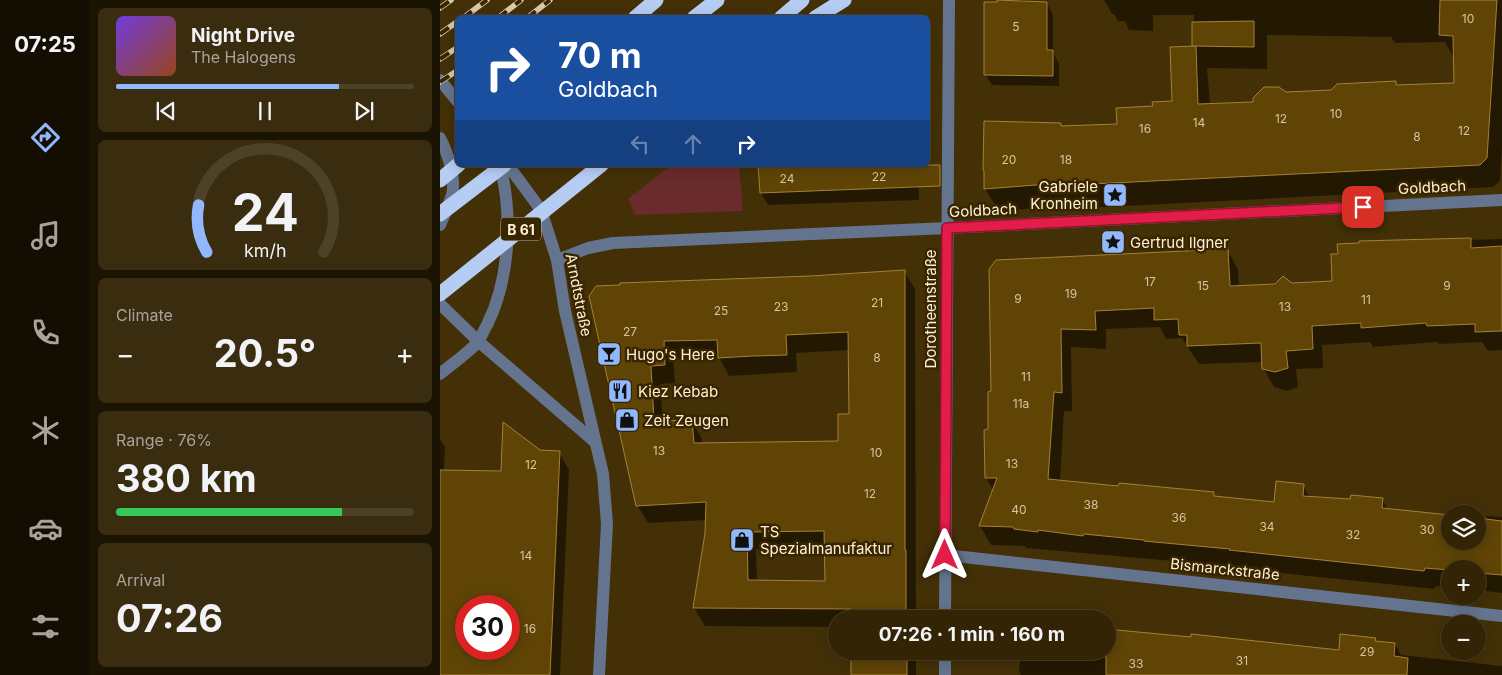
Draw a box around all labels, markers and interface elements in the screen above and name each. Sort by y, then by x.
house number: 10 [1462,11,1474,26]
house number: 5 [1012,19,1020,34]
text: Night Drive [191,24,295,47]
text: 07:25 [14,31,76,57]
text: 70 m [558,34,642,76]
icon: right [475,35,540,100]
text: The Halogens [191,47,296,67]
text: Goldbach [558,76,658,102]
icon: previous [152,97,180,125]
icon: pause [251,97,279,125]
icon: next [350,97,378,125]
house number: 10 [1330,106,1342,121]
house number: 12 [1275,111,1287,126]
house number: 14 [1193,115,1206,130]
icon: directions [28,120,63,155]
house number: 16 [1139,121,1151,136]
house number: 12 [1458,123,1470,138]
house number: 8 [1413,129,1421,144]
icon: left [626,130,654,158]
icon: ahead [679,130,707,158]
icon: right [732,130,760,158]
house number: 20 [1002,152,1016,167]
house number: 18 [1060,152,1072,167]
house number: 22 [872,169,886,184]
house number: 24 [780,171,795,186]
street label: Goldbach [1397,176,1467,198]
place label: Gabriele Kronheim [1030,177,1098,213]
text: 24 [231,181,299,244]
place icon: Gabriele Kronheim [1102,182,1128,208]
pin [1342,186,1384,228]
icon: arrive [1349,193,1377,221]
street label: Goldbach [948,199,1018,221]
icon: music [28,218,63,253]
road number: B 61 [501,218,541,240]
place icon: Gertrud Ilgner [1100,229,1126,255]
place label: Gertrud Ilgner [1130,233,1229,252]
text: km/h [244,240,286,261]
street label: Dorotheenstraße [921,249,940,369]
street label: Arndtstraße [562,252,596,338]
house number: 17 [1144,274,1156,289]
house number: 15 [1197,278,1209,293]
house number: 9 [1443,278,1451,293]
house number: 19 [1065,286,1077,301]
house number: 9 [1014,291,1022,306]
house number: 11 [1361,292,1371,307]
house number: 21 [871,295,883,310]
house number: 23 [774,299,788,314]
house number: 13 [1279,299,1291,314]
house number: 25 [714,303,728,318]
text: Climate [116,305,173,325]
icon: phone [28,315,63,350]
house number: 27 [623,324,637,339]
text: 20.5° [214,330,316,376]
text: − [116,337,135,371]
text: + [395,337,414,371]
bar icon: Hugo's Here [596,341,622,367]
place label: Hugo's Here [626,345,715,364]
house number: 8 [873,350,881,365]
house number: 11 [1021,369,1031,384]
restaurant icon: Kiez Kebab [607,378,633,404]
place label: Kiez Kebab [638,382,718,401]
house number: 11a [1013,396,1029,411]
shop icon: Zeit Zeugen [614,407,640,433]
place label: Zeit Zeugen [644,411,729,430]
icon: climate [28,413,63,448]
text: Range · 76% [116,430,212,450]
house number: 13 [653,443,665,458]
house number: 10 [870,445,882,460]
text: 380 km [116,455,257,501]
house number: 13 [1006,456,1018,471]
house number: 12 [525,457,537,472]
house number: 12 [864,486,876,501]
house number: 38 [1084,497,1098,512]
house number: 40 [1011,502,1027,517]
map controls [1441,505,1486,660]
button: layers [1441,505,1486,550]
house number: 36 [1172,510,1186,525]
icon: car [28,511,63,546]
house number: 34 [1259,519,1275,534]
place label: TS Spezialmanufaktur [760,522,892,558]
house number: 30 [1420,522,1434,537]
shop icon: TS Spezialmanufaktur [729,527,755,553]
house number: 32 [1346,527,1360,542]
position arrow [918,528,970,580]
house number: 14 [520,548,533,563]
street label: Bismarckstraße [1169,554,1281,584]
button: + [1441,560,1486,605]
text: Arrival [116,570,165,590]
text: 07:26 [116,595,223,641]
speed limit sign: 30 [455,595,520,660]
icon: filters [28,609,63,644]
button: − [1441,615,1486,660]
house number: 16 [524,621,536,636]
text: 07:26 · 1 min · 160 m [879,623,1065,646]
house number: 29 [1360,644,1374,659]
house number: 31 [1236,653,1248,668]
house number: 33 [1129,656,1143,671]

